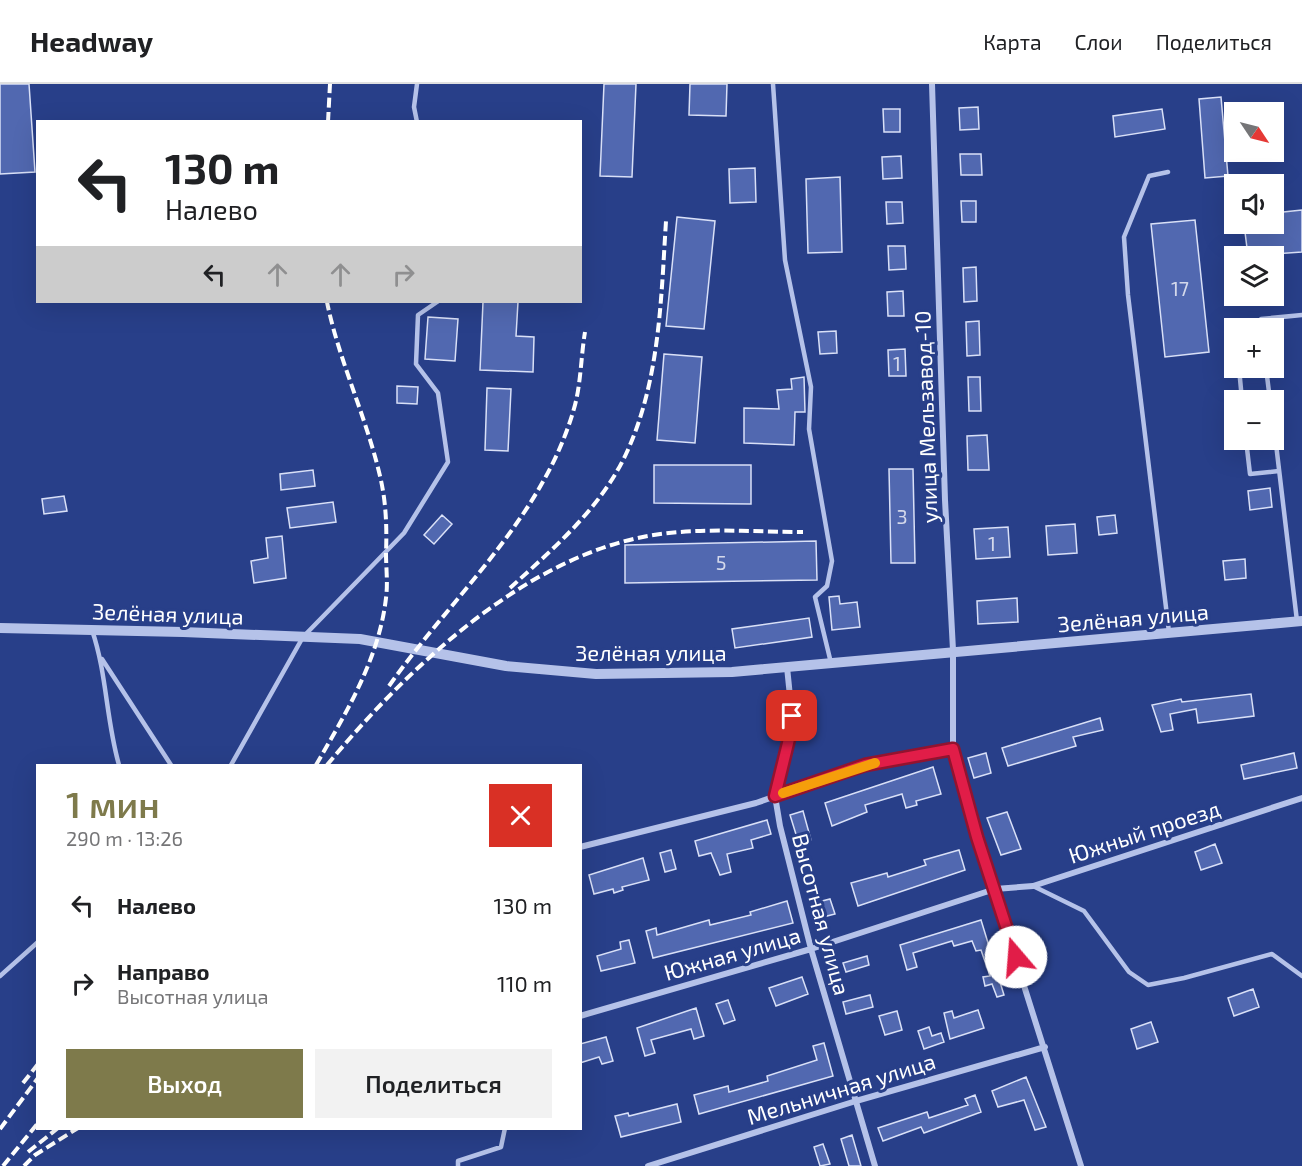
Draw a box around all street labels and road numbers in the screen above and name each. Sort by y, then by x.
street label: улица Мельзавод-10 [908,310,943,524]
street label: Зелёная улица [92,597,244,630]
street label: Зелёная улица [1056,597,1210,638]
street label: Зелёная улица [575,639,727,666]
street label: Южный проезд [1065,794,1223,868]
street label: Высотная улица [787,830,856,998]
street label: Южная улица [661,921,804,986]
street label: Мельничная улица [744,1047,939,1130]

